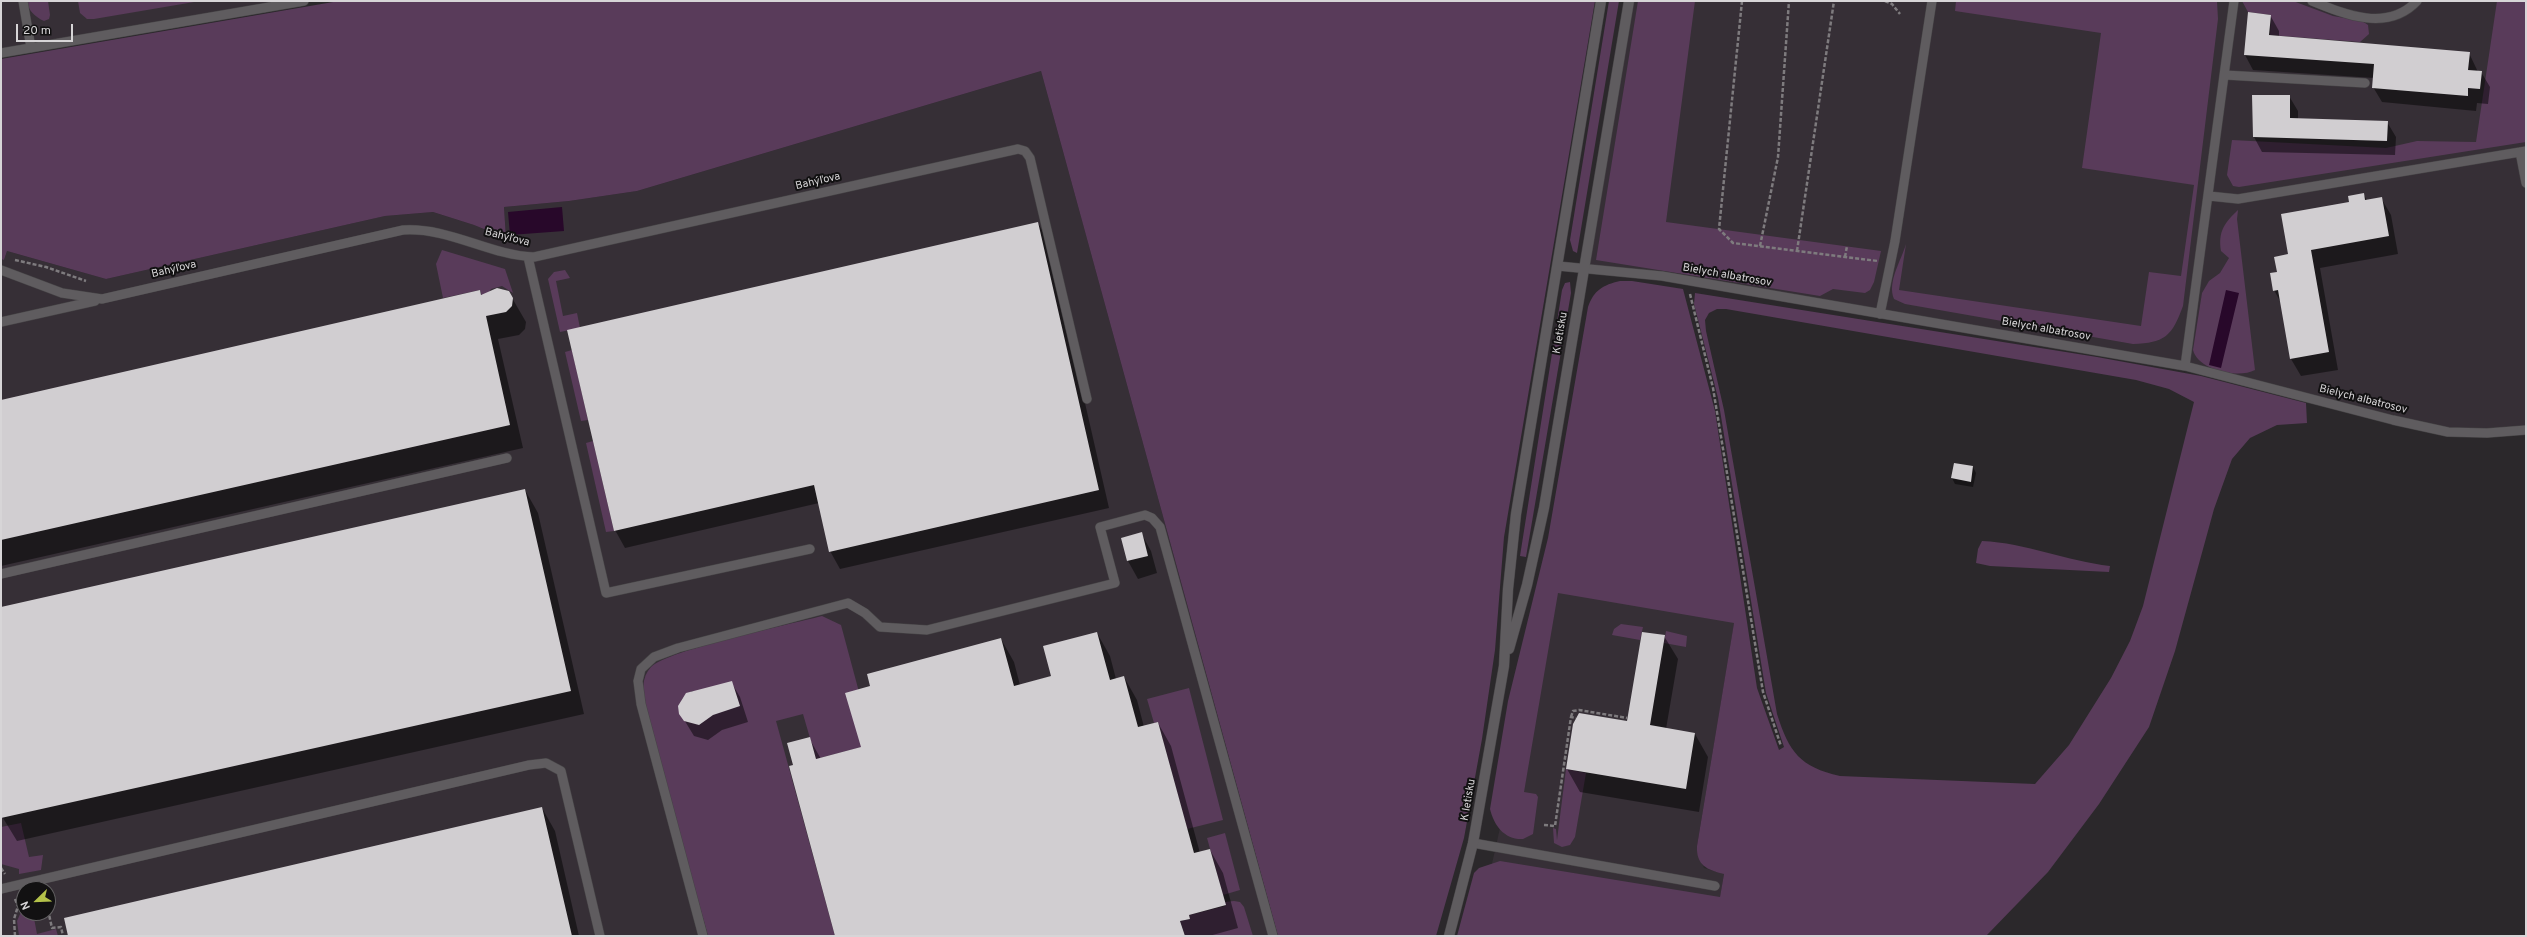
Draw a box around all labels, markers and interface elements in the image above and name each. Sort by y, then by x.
scale bar [18,16,75,42]
text: 20 m [23,23,51,39]
street label: Bahýľova [794,170,842,194]
street label: Bahýľova [483,226,531,250]
street label: Bahýľova [150,258,198,282]
street label: Bielych albatrosov [1682,262,1772,290]
street label: K letisku [1551,311,1571,355]
street label: Bielych albatrosov [2001,316,2091,344]
street label: Bielych albatrosov [2318,383,2408,417]
street label: K letisku [1459,778,1479,822]
north arrow [16,881,56,921]
text: N [18,899,34,912]

